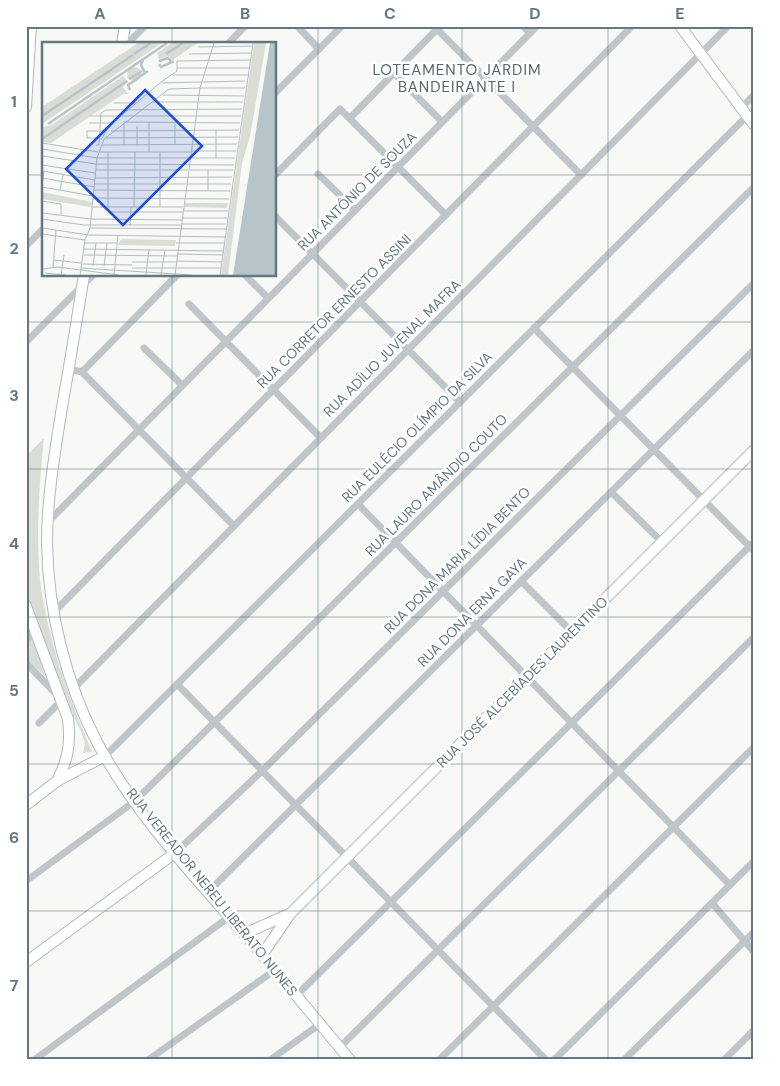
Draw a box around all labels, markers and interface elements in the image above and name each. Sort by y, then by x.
text: A [94,3,106,24]
text: B [240,3,250,24]
text: C [384,3,396,24]
text: D [529,3,541,24]
text: E [675,3,685,24]
inset map [42,42,276,276]
district label: LOTEAMENTO JARDIM BANDEIRANTE I [372,60,542,97]
text: 1 [11,91,17,112]
street label: RUA ANTÔNIO DE SOUZA [294,128,420,254]
street label: RUA CORRETOR ERNESTO ASSINI [253,230,415,392]
text: 2 [9,238,19,259]
street label: RUA ADÍLIO JUVENAL MAFRA [319,275,465,421]
street label: RUA EULÉCIO OLÍMPIO DA SILVA [338,348,496,506]
text: 3 [9,385,19,406]
street label: RUA LAURO AMÂNDIO COUTO [361,410,511,560]
street label: RUA DONA MARIA LÍDIA BENTO [380,483,534,637]
text: 4 [9,533,19,554]
street label: RUA DONA ERNA GAYA [414,554,530,670]
street label: RUA JOSÉ ALCEBÍADES LAURENTINO [433,593,611,771]
text: 5 [9,680,19,701]
street label: RUA VEREADOR NEREU LIBERATO NUNES [123,784,301,1000]
text: 6 [9,827,19,848]
text: 7 [10,975,19,996]

